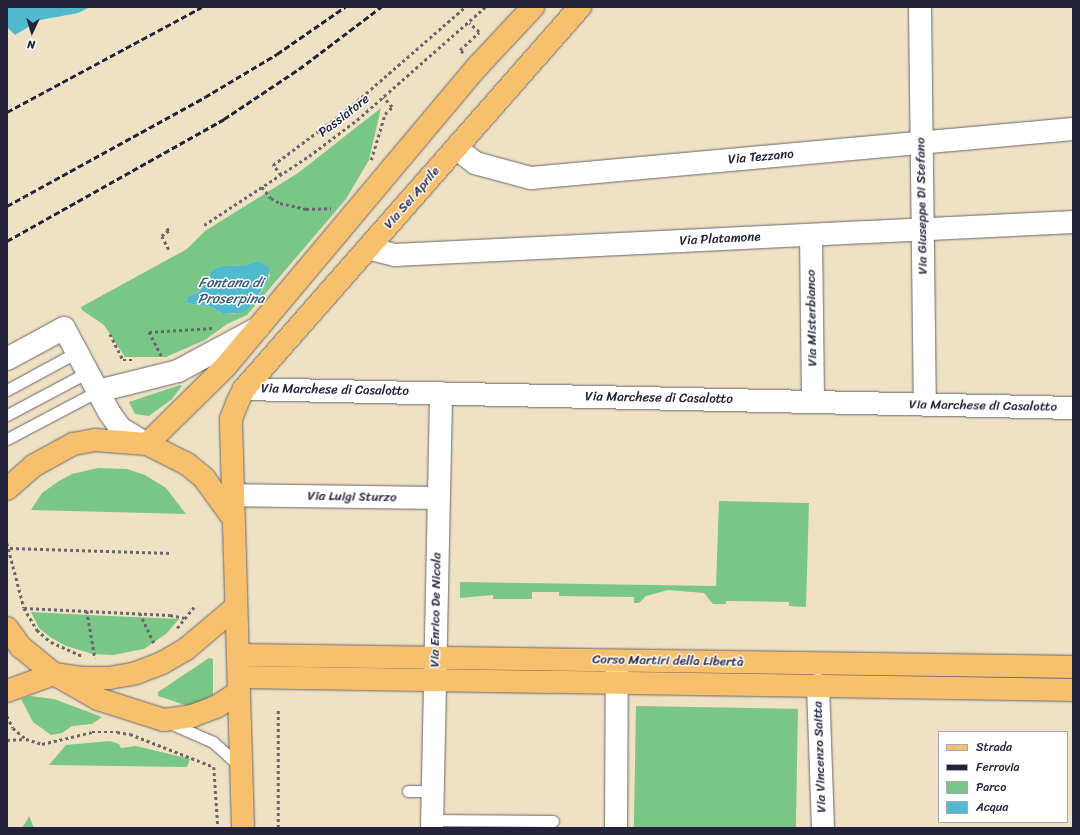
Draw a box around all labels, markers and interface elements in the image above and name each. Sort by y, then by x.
north arrow [12,12,52,52]
text: N [27,35,36,54]
street label: Passiatore [315,91,373,141]
street label: Via Giuseppe Di Stefano [913,137,931,275]
street label: Via Tezzano [727,146,795,168]
street label: Via Sei Aprile [381,164,443,232]
street label: Via Platamone [679,229,761,249]
street label: Via Misterbianco [803,270,821,366]
water label: Fontana di Proserpina [198,275,264,308]
street label: Via Marchese di Casalotto [261,381,409,399]
street label: Via Marchese di Casalotto [585,389,733,407]
street label: Via Marchese di Casalotto [909,397,1057,415]
street label: Via Luigi Sturzo [307,488,397,506]
street label: Via Enrico De Nicola [427,553,445,667]
street label: Corso Martiri della Libertà [592,652,744,670]
street label: Via Vincenzo Saitta [810,701,830,813]
legend [938,731,1068,823]
text: Strada [976,736,1012,758]
text: Ferrovia [976,756,1020,778]
text: Parco [976,776,1006,798]
text: Acqua [976,796,1008,818]

